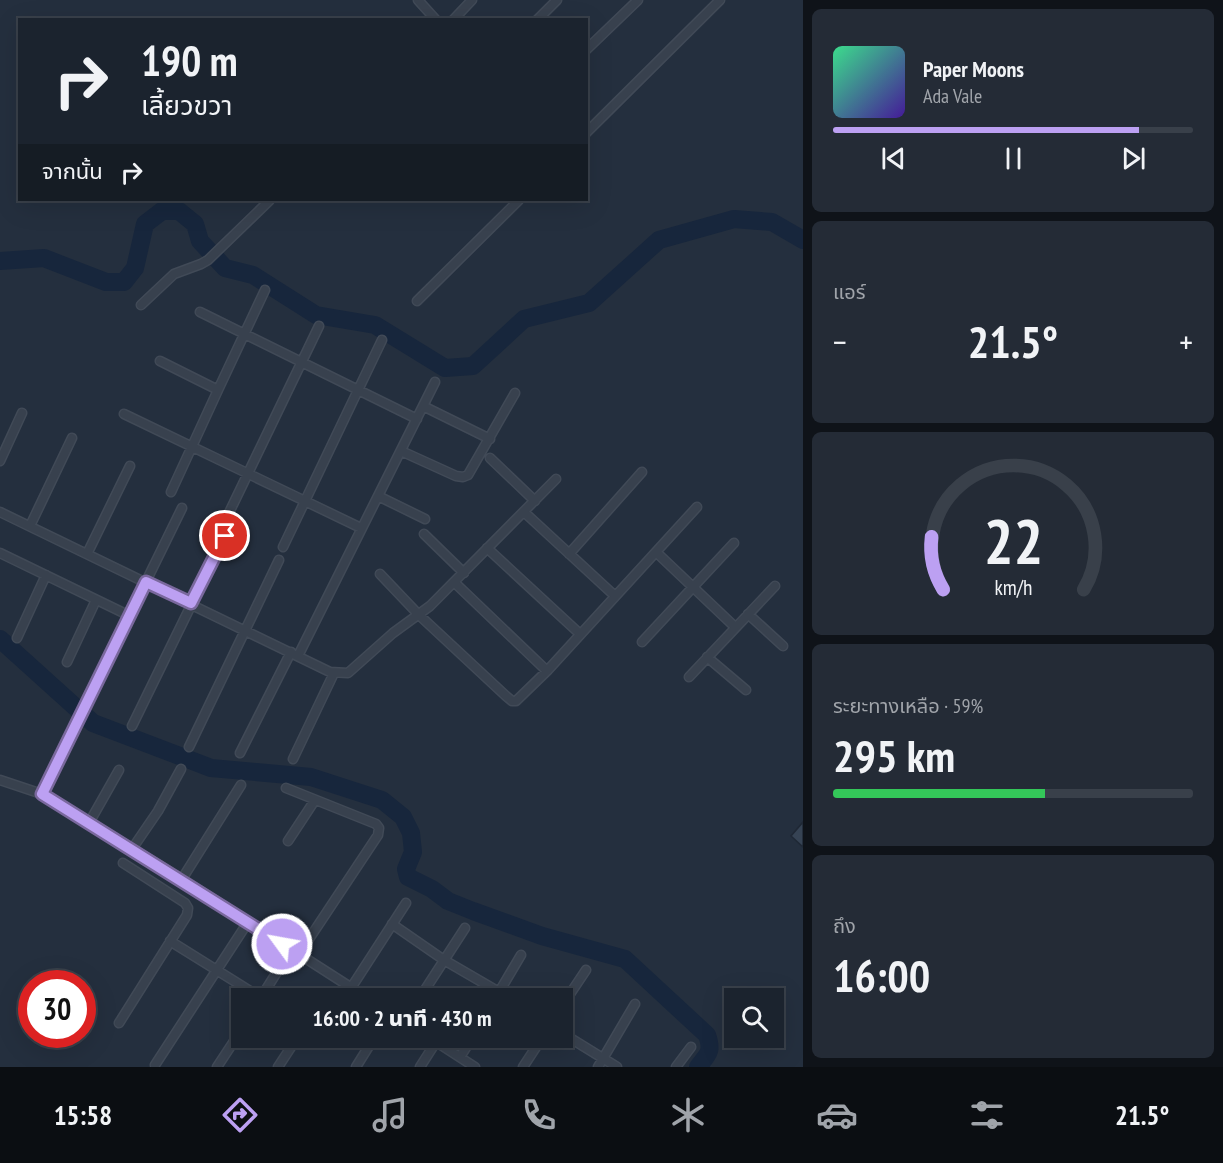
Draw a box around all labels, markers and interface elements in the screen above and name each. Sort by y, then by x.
text: 190 m [141,33,238,88]
icon: right [42,42,120,120]
text: Paper Moons [923,55,1024,83]
text: Ada Vale [923,83,982,109]
text: เลี้ยวขวา [141,88,232,122]
icon: previous [877,142,910,175]
icon: pause [997,142,1030,175]
icon: next [1117,142,1150,175]
icon: right [115,156,148,189]
text: จากนั้น [42,157,103,185]
text: แอร์ [833,279,865,305]
text: 21.5° [968,312,1058,370]
text: − [833,320,847,363]
text: + [1179,320,1193,363]
text: 22 [983,501,1043,582]
pin [199,510,250,561]
icon: arrive [208,519,241,552]
text: km/h [994,574,1032,602]
text: ระยะทางเหลือ · 59% [833,693,983,719]
text: 295 km [833,726,955,784]
position arrow [250,912,314,976]
text: ถึง [833,913,856,939]
text: 16:00 [833,946,930,1004]
speed limit sign: 30 [18,970,96,1048]
map controls [724,988,784,1048]
button: search [724,988,784,1048]
text: 16:00 · 2 นาที · 430 m [312,1004,492,1032]
icon: directions [219,1094,261,1136]
icon: music [369,1094,411,1136]
icon: phone [518,1094,560,1136]
icon: climate [667,1094,709,1136]
icon: car [816,1094,858,1136]
icon: filters [966,1094,1008,1136]
text: 15:58 [54,1098,112,1132]
text: 21.5° [1115,1098,1169,1132]

